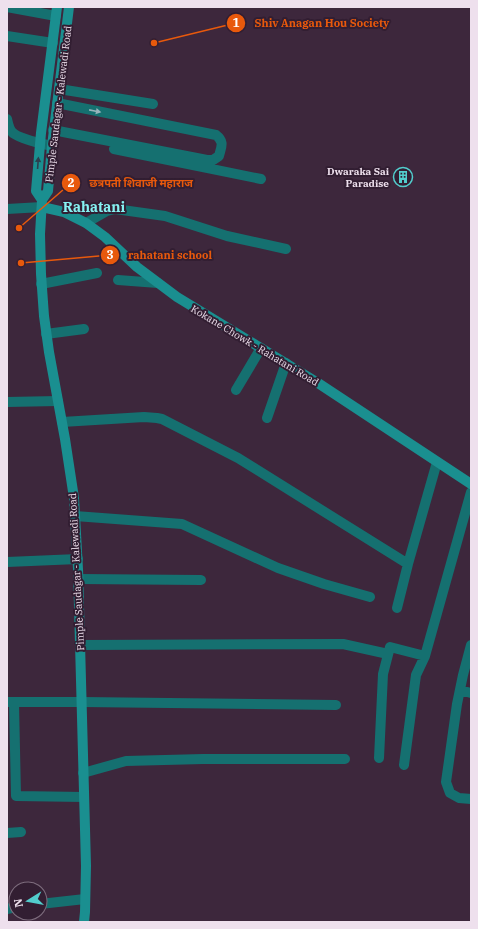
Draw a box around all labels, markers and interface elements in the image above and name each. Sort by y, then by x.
callout: Shiv Anagan Hou Society [226,11,397,34]
text: 1 [232,15,240,30]
text: Shiv Anagan Hou Society [255,16,390,30]
street label: Pimple Saudagar - Kalewadi Road [42,25,75,183]
one-way arrow [89,108,101,114]
one-way arrow [35,156,42,169]
place label: Dwaraka Sai Paradise [327,165,390,190]
building icon: Dwaraka Sai Paradise [392,166,414,188]
callout: छत्रपती शिवाजी महाराज [61,171,201,194]
text: 2 [67,175,75,190]
text: छत्रपती शिवाजी महाराज [89,176,193,190]
district label: Rahatani [63,198,126,216]
callout: rahatani school [100,244,221,267]
text: 3 [106,247,114,262]
text: rahatani school [128,248,213,262]
street label: Kokane Chowk - Rahatani Road [188,302,321,389]
street label: Pimple Saudagar - Kalewadi Road [66,493,87,651]
north arrow [8,881,48,921]
text: N [10,897,26,909]

